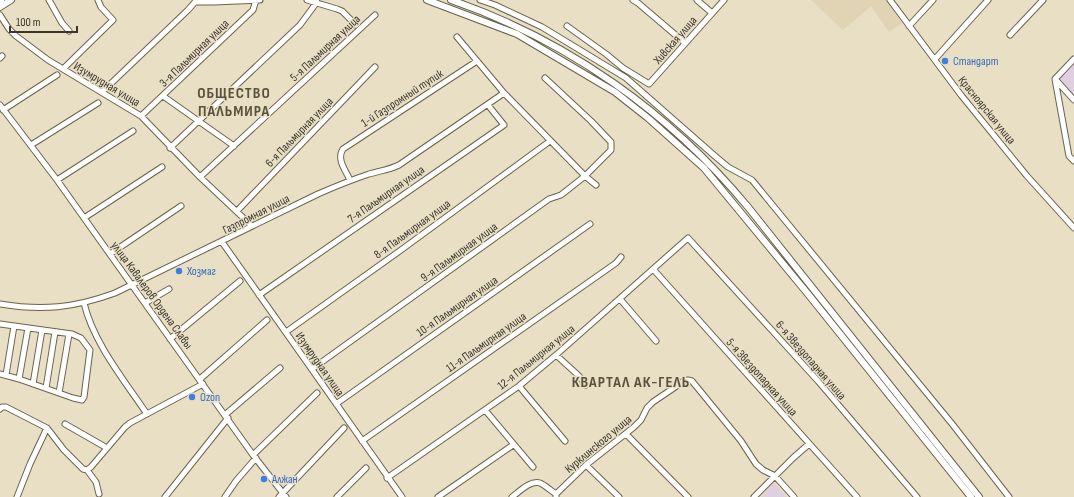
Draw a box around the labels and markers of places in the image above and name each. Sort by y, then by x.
place label: Стандарт [953,54,999,69]
marker: Стандарт [940,56,950,66]
place label: Хозмаг [186,264,216,279]
marker: Хозмаг [174,266,184,276]
place label: Ozon [200,390,220,405]
marker: Ozon [187,392,197,402]
place label: Алжан [271,472,298,487]
marker: Алжан [259,474,269,484]

